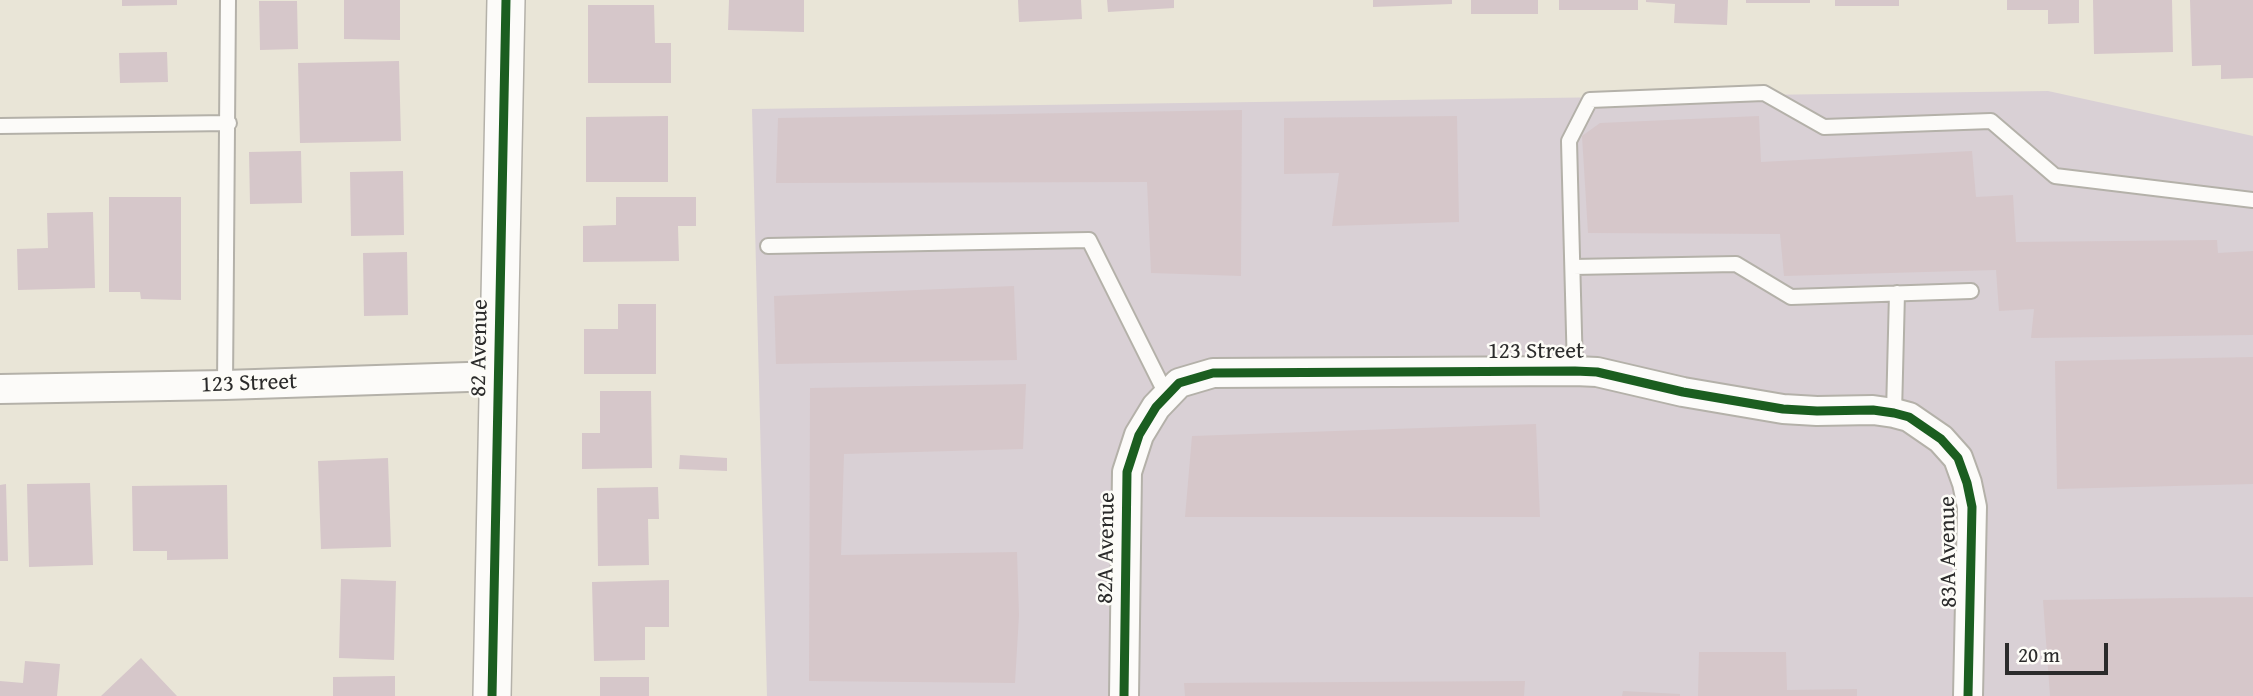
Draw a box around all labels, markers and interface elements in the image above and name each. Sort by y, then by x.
street label: 82 Avenue [465,299,495,397]
street label: 123 Street [1488,338,1584,366]
street label: 123 Street [200,369,298,399]
street label: 82A Avenue [1092,492,1122,604]
street label: 83A Avenue [1934,496,1964,608]
scale bar [2008,630,2111,674]
text: 20 m [2018,639,2060,670]

